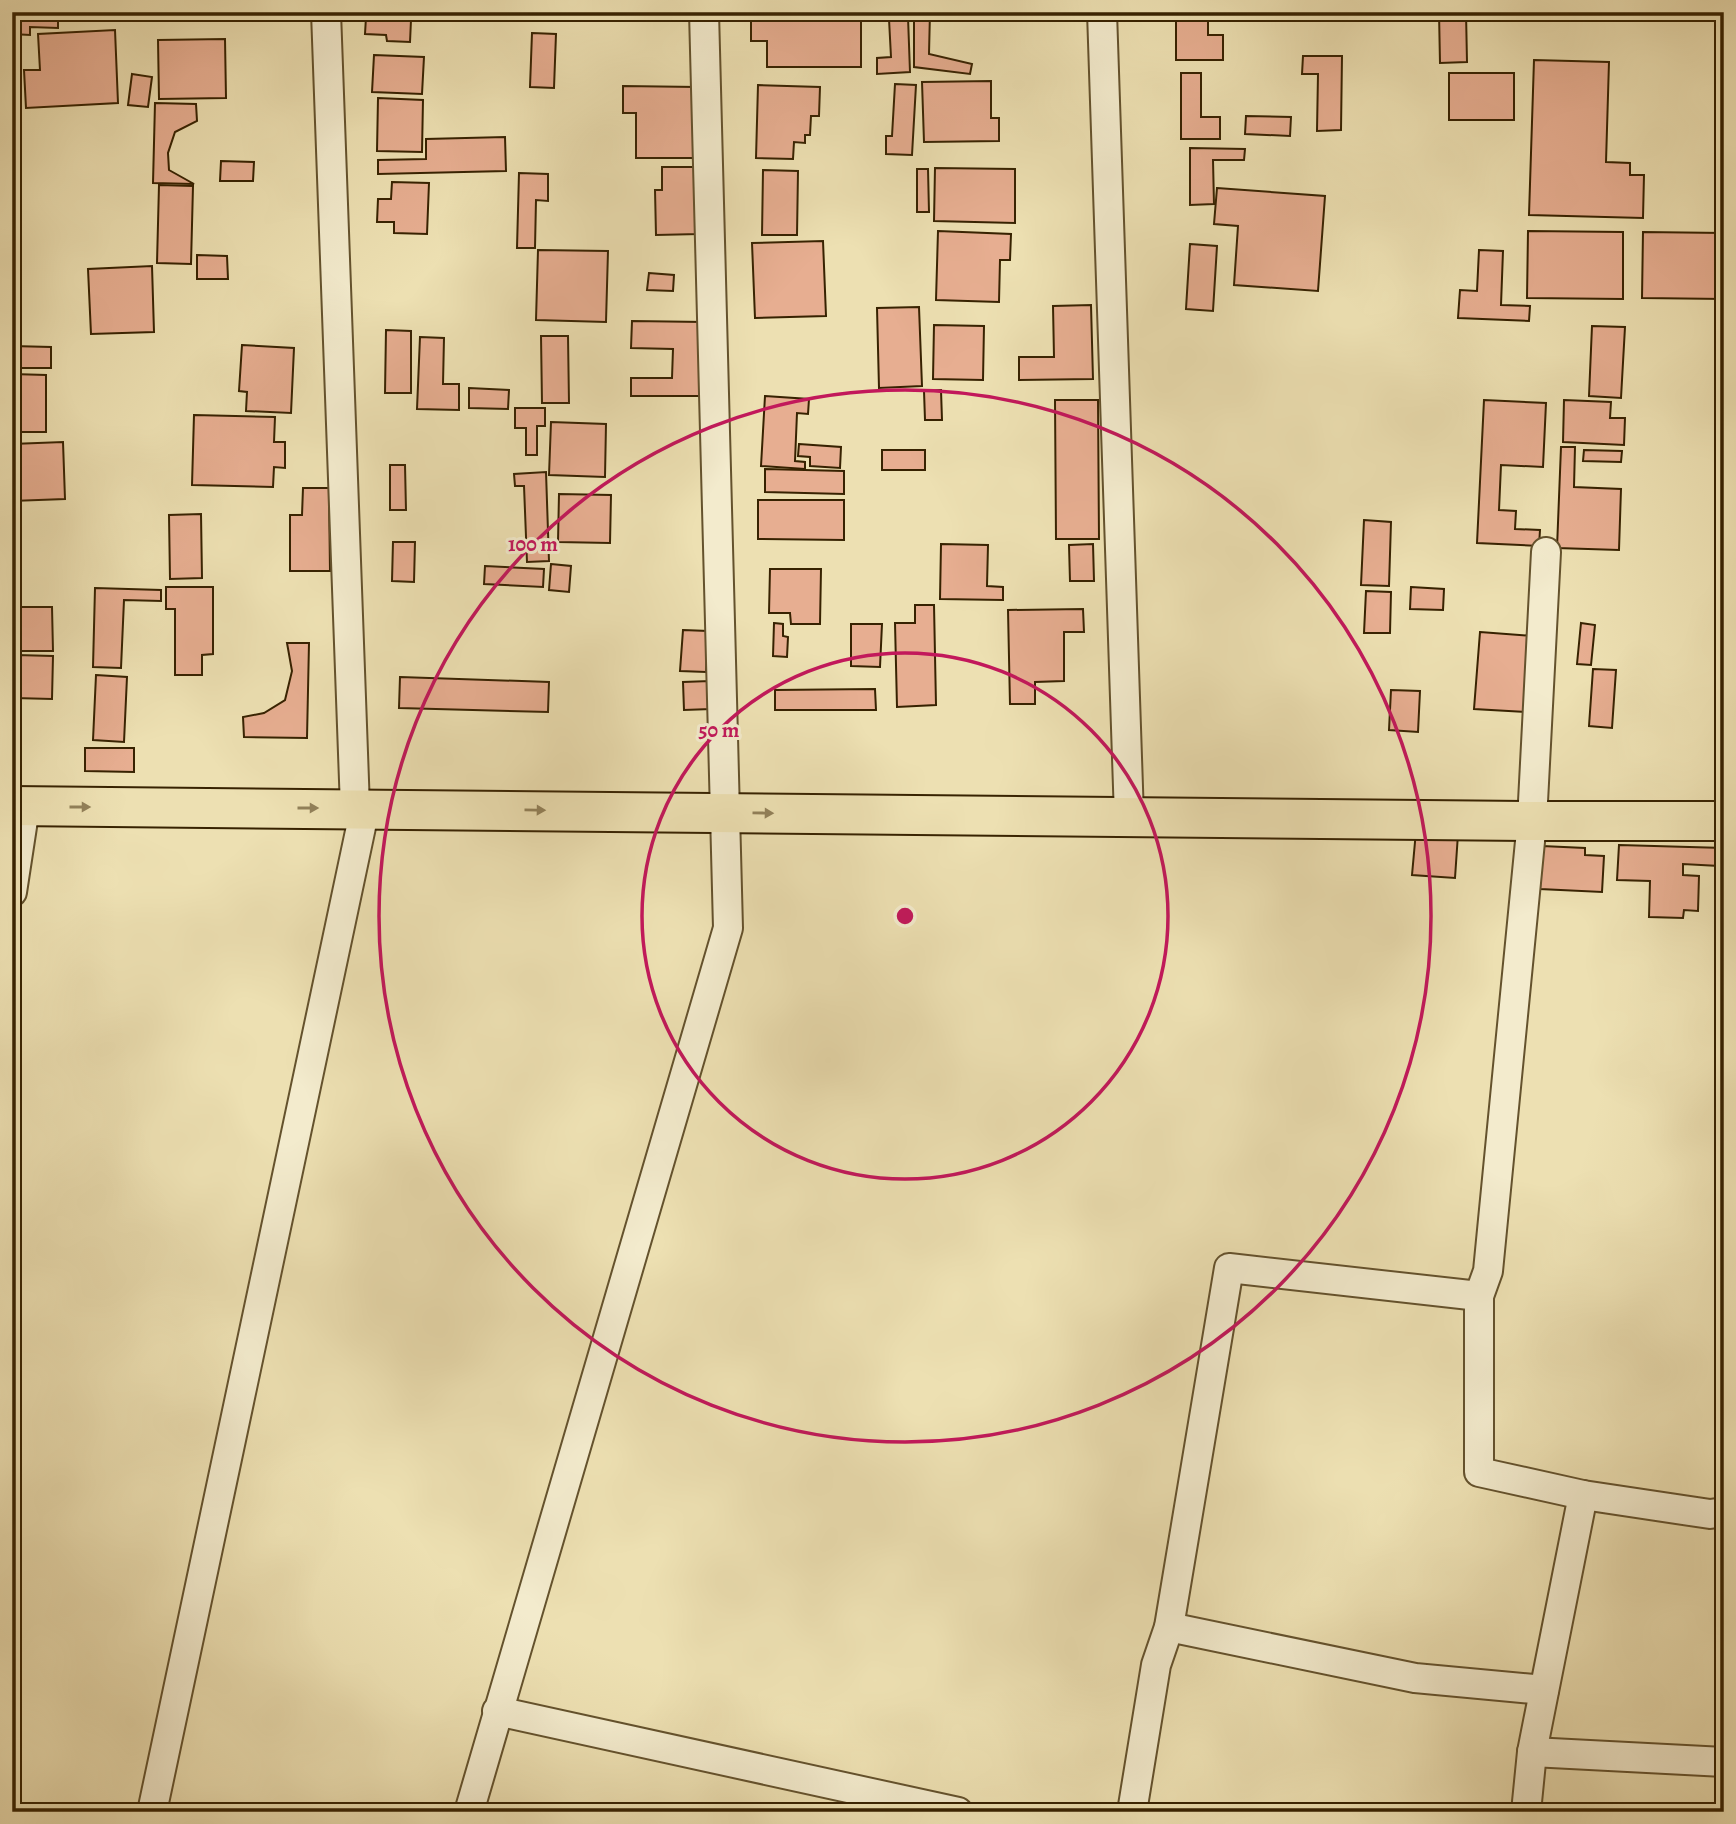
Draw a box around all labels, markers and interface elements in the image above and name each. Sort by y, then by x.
text: 100 m [508,530,558,558]
text: 50 m [699,716,740,744]
one-way arrow [70,801,92,813]
one-way arrow [297,802,319,814]
one-way arrow [525,804,547,816]
one-way arrow [752,807,774,819]
centre of rings [893,904,917,928]

